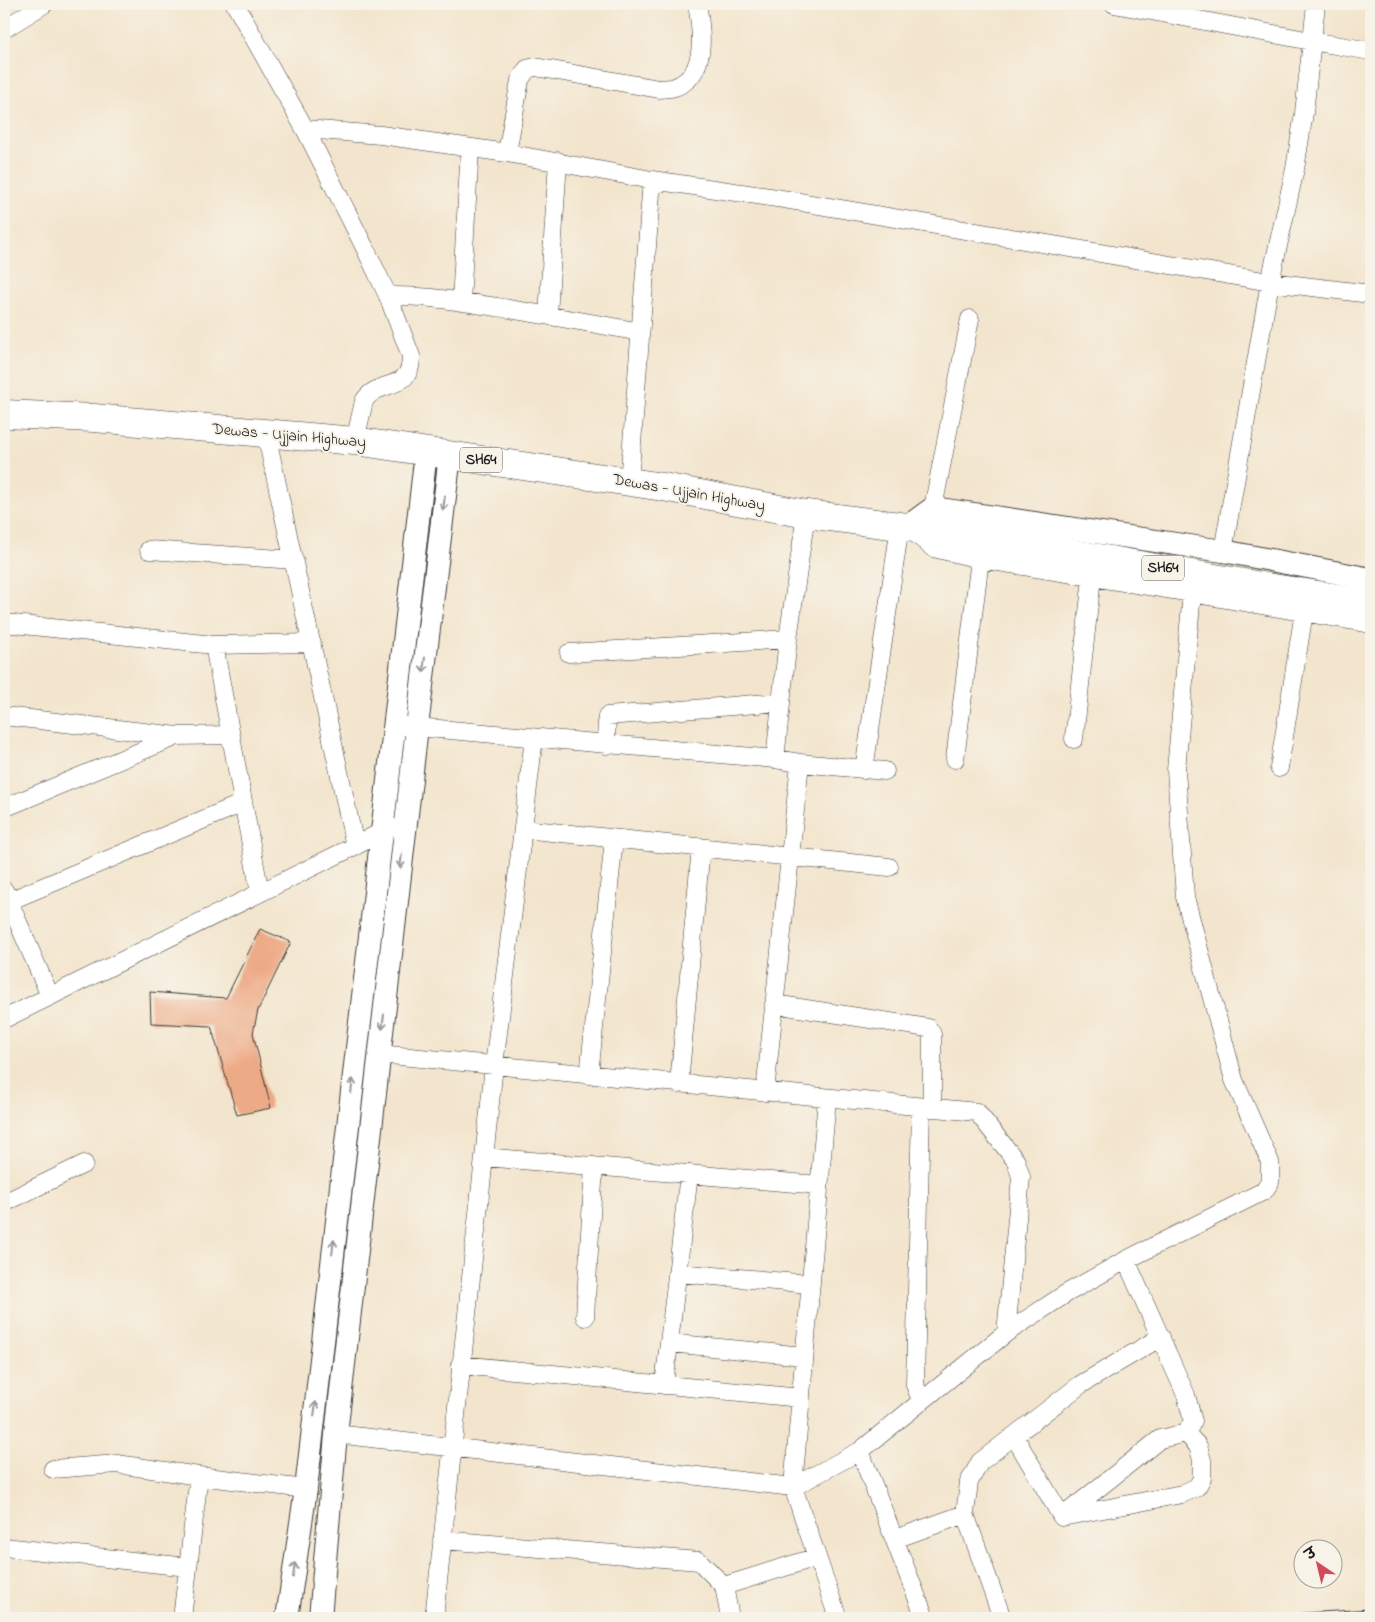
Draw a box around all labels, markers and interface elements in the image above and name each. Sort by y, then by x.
street label: Dewas - Ujjain Highway [210,417,367,455]
road number: SH64 [460,448,502,472]
street label: Dewas - Ujjain Highway [610,468,767,518]
one-way arrow [439,495,449,511]
road number: SH64 [1142,556,1184,580]
one-way arrow [419,656,429,672]
one-way arrow [396,853,406,869]
one-way arrow [378,1014,388,1030]
one-way arrow [347,1078,357,1094]
one-way arrow [328,1240,338,1256]
one-way arrow [310,1401,320,1417]
north arrow [1292,1540,1342,1590]
text: उ [1300,1542,1323,1567]
one-way arrow [289,1562,299,1578]

